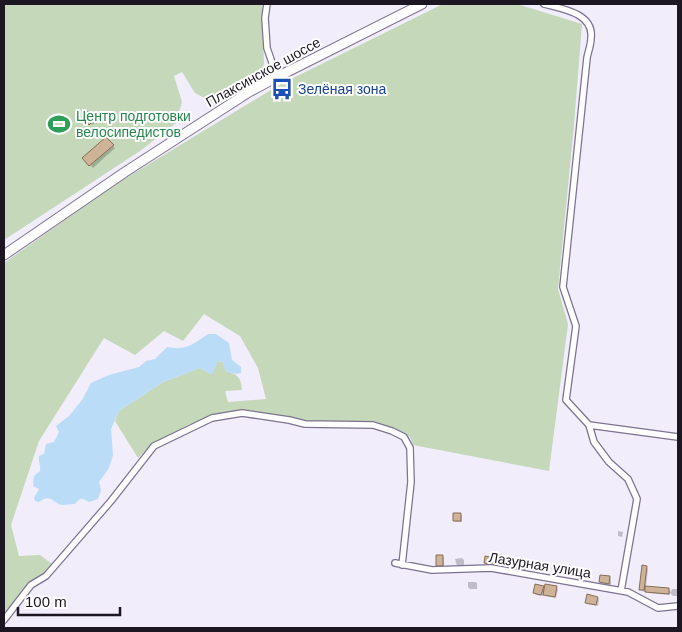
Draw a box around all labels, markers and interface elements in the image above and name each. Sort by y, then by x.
street label: Плаксинское шоссе [203,34,323,110]
bus stop icon: Зелёная зона [269,76,295,102]
place label: Зелёная зона [298,81,387,97]
place label: Центр подготовки велосипедистов [76,108,191,140]
sports icon: Центр подготовки велосипедистов [46,111,72,137]
street label: Лазурная улица [488,549,592,581]
scale bar [18,584,120,616]
text: 100 m [25,593,67,610]

